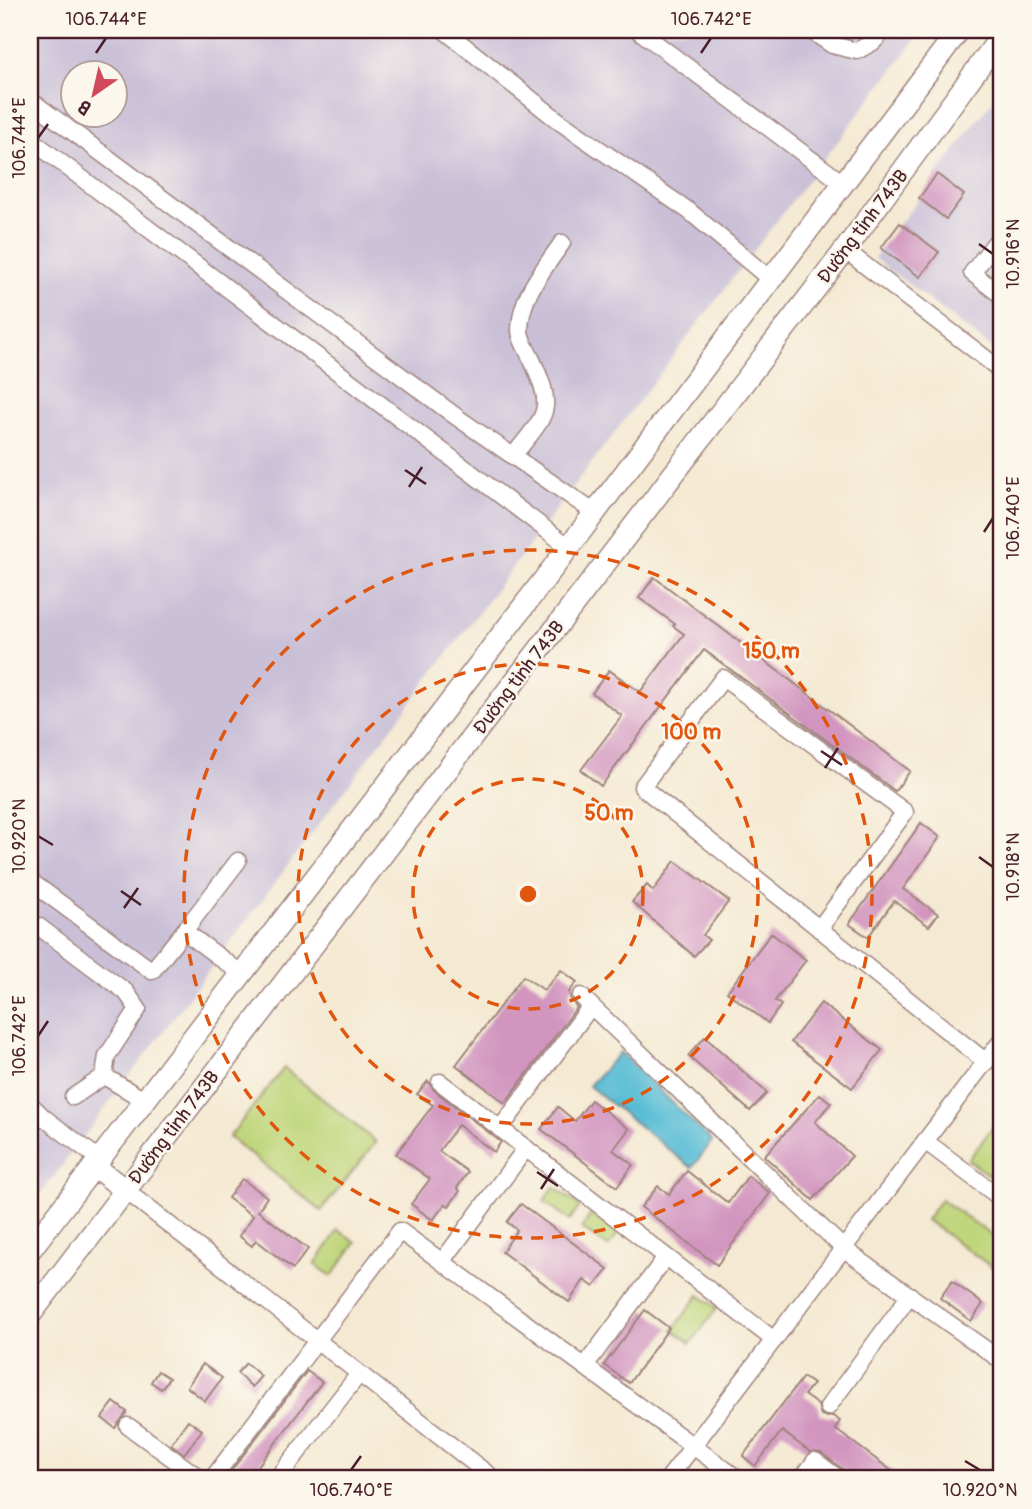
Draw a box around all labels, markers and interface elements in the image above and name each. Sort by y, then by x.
text: 106.744°E [65,8,147,31]
text: 106.742°E [670,8,752,31]
north arrow [60,60,130,130]
text: B [74,94,96,120]
text: 106.744°E [8,97,31,179]
street label: Đường tỉnh 743B [812,165,913,288]
text: 10.916°N [1002,219,1025,289]
text: 106.740°E [1002,476,1025,560]
street label: Đường tỉnh 743B [468,616,569,739]
text: 150 m [742,638,800,665]
text: 100 m [661,719,721,746]
text: 10.920°N [8,799,31,873]
text: 50 m [585,800,634,827]
text: 10.918°N [1002,833,1025,901]
centre of rings [516,882,540,906]
text: 106.742°E [8,995,31,1077]
street label: Đường tỉnh 743B [123,1066,224,1189]
text: 106.740°E [309,1479,393,1502]
text: 10.920°N [943,1479,1017,1502]

